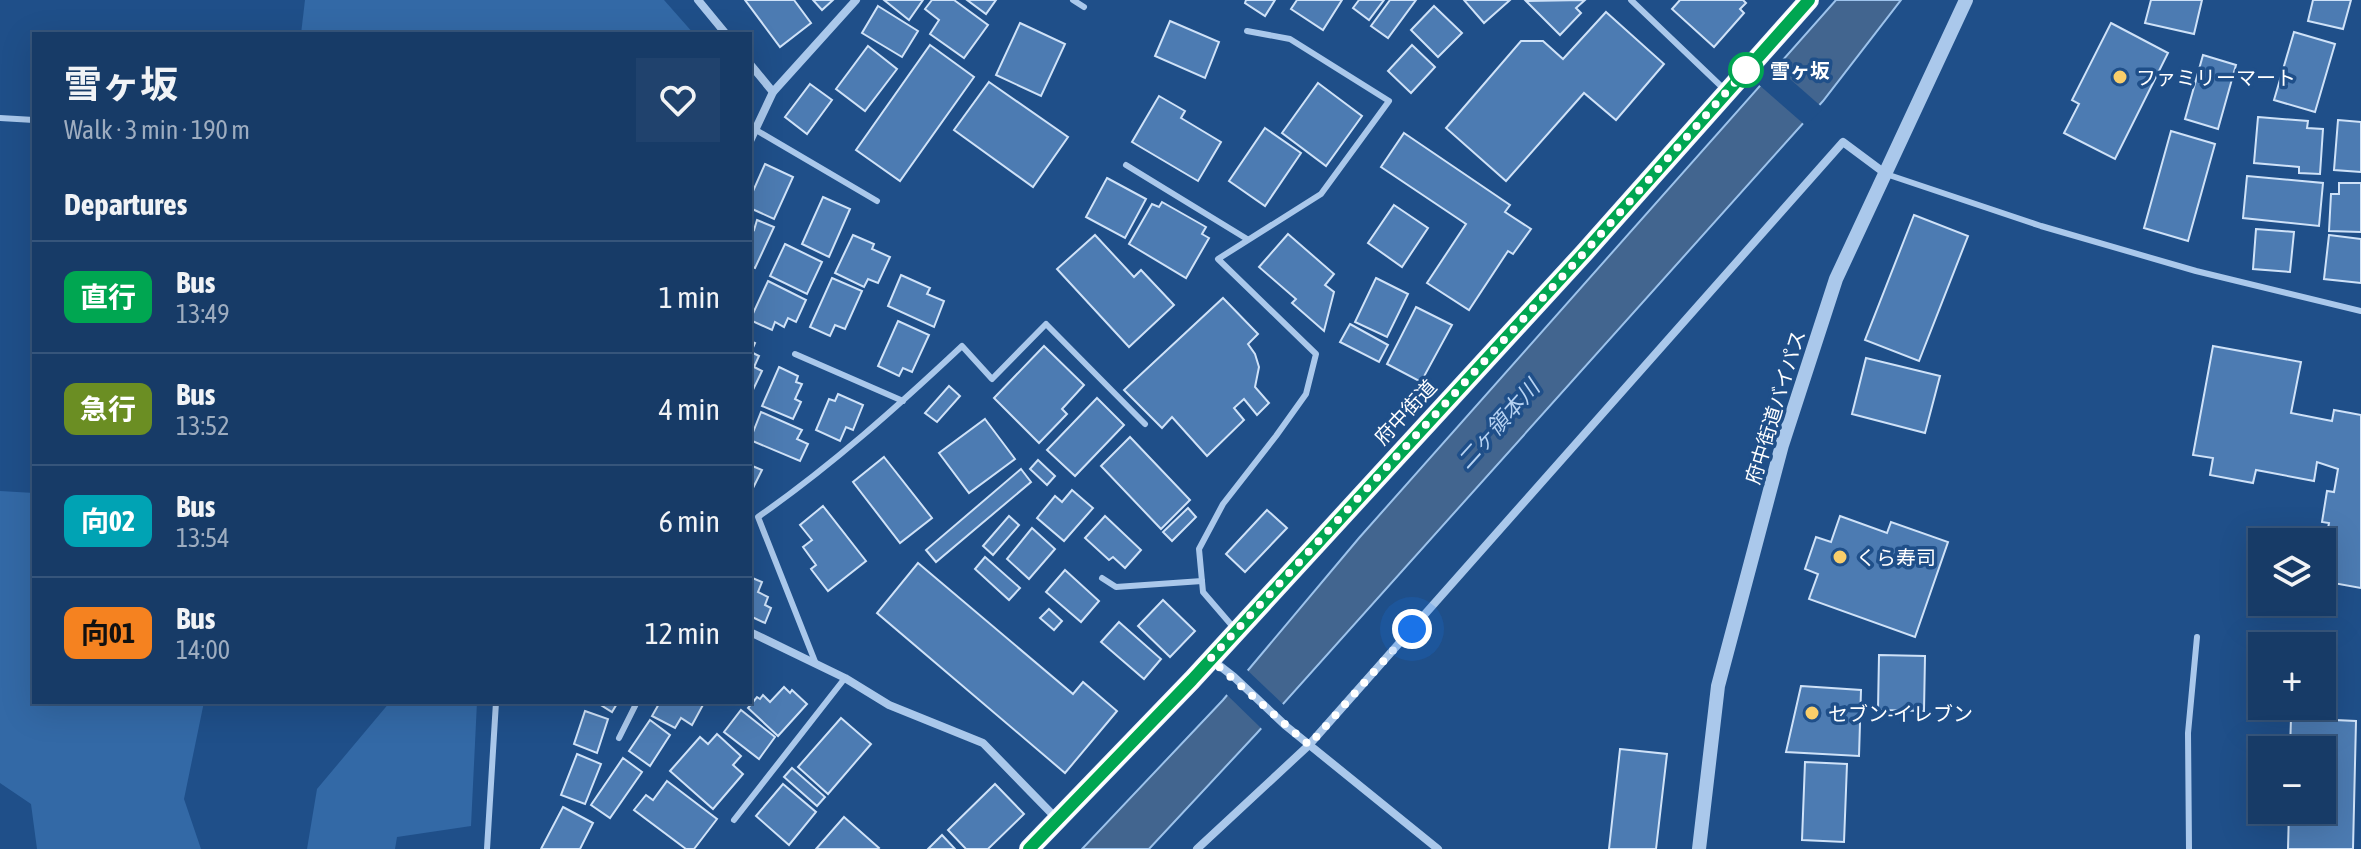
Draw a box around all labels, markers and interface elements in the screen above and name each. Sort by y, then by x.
marker: 雪ヶ坂 [1729,53,1763,87]
button: heart [636,58,720,142]
place label: 雪ヶ坂 [1770,59,1830,82]
text: 雪ヶ坂 [64,63,178,106]
place label: ファミリーマート [2136,66,2296,89]
marker: ファミリーマート [2111,68,2129,86]
text: Walk · 3 min · 190 m [64,115,250,145]
text: Departures [64,187,187,221]
text: Bus [176,265,215,299]
text: 1 min [659,280,720,314]
text: 直行 [80,281,136,313]
text: 13:49 [176,299,230,329]
street label: 府中街道バイパス [1741,327,1809,487]
water label: 二ヶ領本川 [1452,373,1546,474]
street label: 府中街道 [1369,375,1441,449]
text: Bus [176,377,215,411]
text: 4 min [659,392,720,426]
text: 急行 [80,393,136,425]
text: 13:52 [176,411,230,441]
text: Bus [176,489,215,523]
text: 6 min [659,504,720,538]
text: 向02 [81,505,135,537]
text: 13:54 [176,523,230,553]
map controls [2248,528,2336,824]
button: layers [2248,528,2336,616]
place label: くら寿司 [1856,546,1936,569]
marker: くら寿司 [1831,548,1849,566]
text: Bus [176,601,215,635]
your location [1392,609,1432,649]
text: 12 min [645,616,720,650]
text: 向01 [81,617,135,649]
button: + [2248,632,2336,720]
text: 14:00 [176,635,230,665]
place label: セブン-イレブン [1828,702,1973,725]
marker: セブン-イレブン [1803,704,1821,722]
button: − [2248,736,2336,824]

